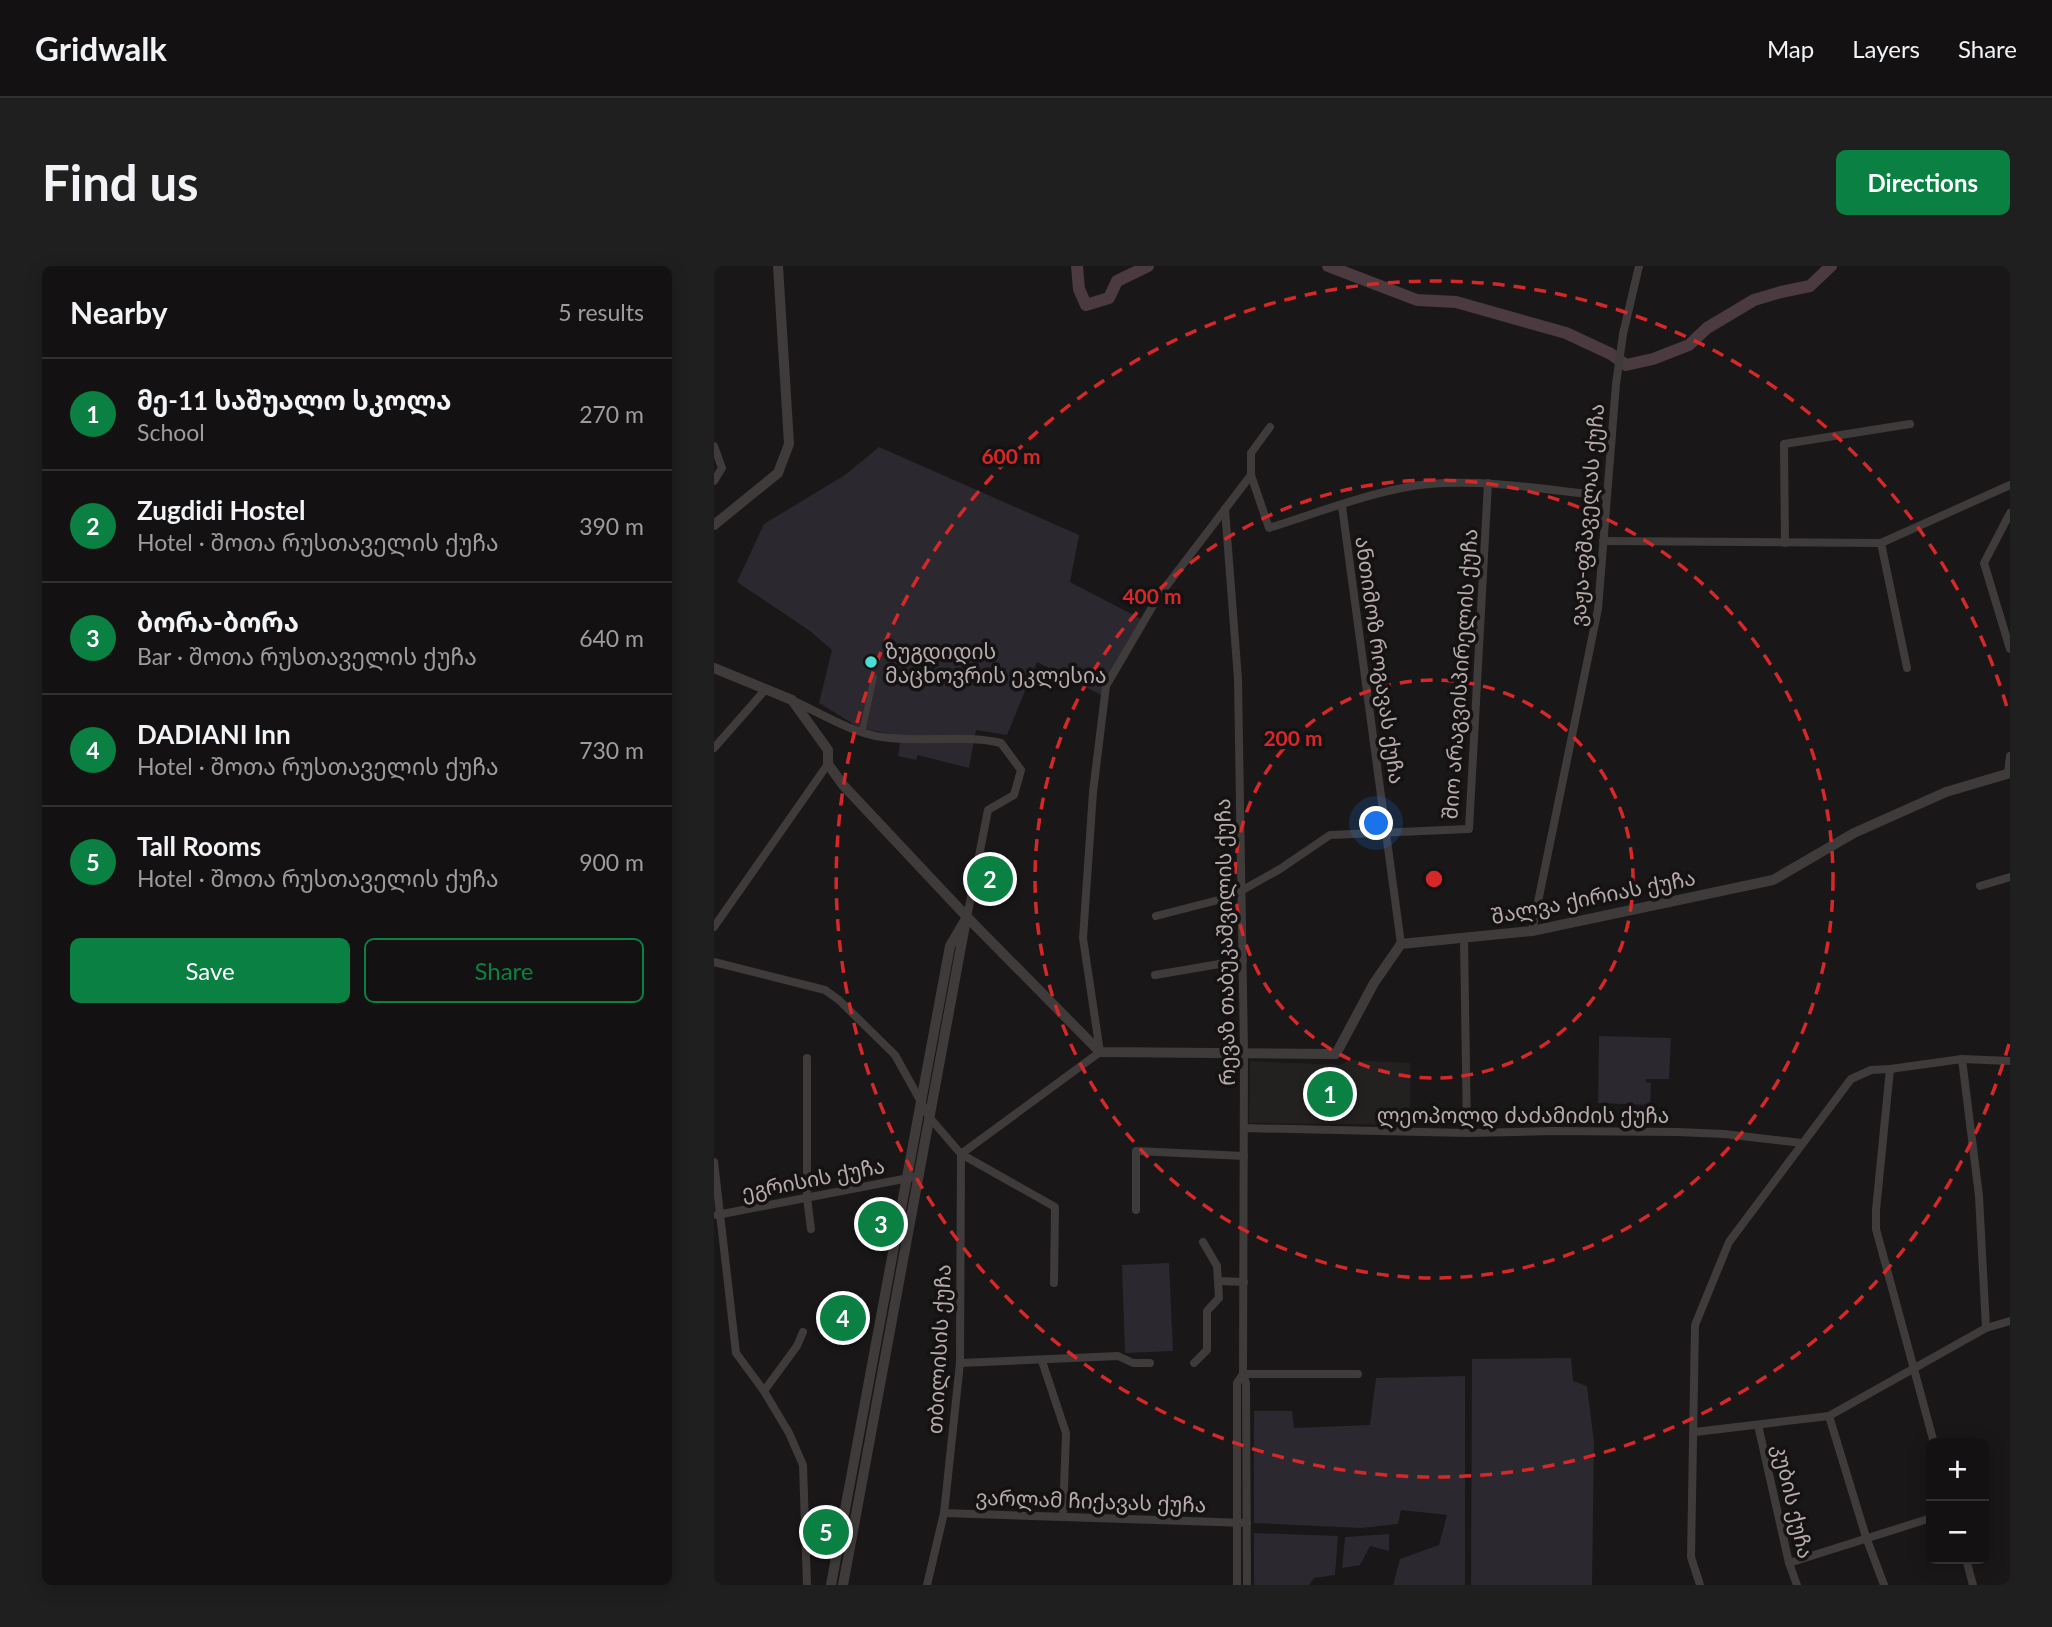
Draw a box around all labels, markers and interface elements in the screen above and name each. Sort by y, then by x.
text: Gridwalk [35,28,167,68]
text: Map [1767,34,1814,63]
text: Layers [1852,34,1920,63]
text: Share [1958,34,2017,63]
button: Directions [1836,150,2010,215]
text: Find us [42,153,199,211]
text: Nearby [70,294,168,330]
text: 5 results [558,298,644,326]
text: მე-11 საშუალო სკოლა [137,384,451,416]
text: 1 [86,400,100,428]
text: 270 m [579,400,644,428]
street label: ვაჟა-ფშაველას ქუჩა [1564,403,1610,628]
text: School [137,418,205,446]
text: 600 m [981,443,1041,468]
text: Zugdidi Hostel [137,494,305,526]
text: 2 [86,512,100,540]
text: 390 m [579,512,644,540]
text: Hotel · შოთა რუსთაველის ქუჩა [137,528,499,556]
street label: შიო არაგვისპირელის ქუჩა [1436,528,1484,820]
street label: ანთიმოზ როგავას ქუჩა [1350,535,1411,786]
text: 400 m [1122,583,1182,608]
text: ბორა-ბორა [137,606,299,638]
text: 3 [86,624,100,652]
text: 640 m [579,624,644,652]
place label: ზუგდიდის მაცხოვრის ეკლესია [885,638,1107,689]
text: Bar · შოთა რუსთაველის ქუჩა [137,642,477,670]
marker: ზუგდიდის მაცხოვრის ეკლესია [863,654,879,670]
text: DADIANI Inn [137,718,291,750]
text: 200 m [1263,725,1323,750]
text: 4 [86,736,100,764]
text: 730 m [579,736,644,764]
text: Hotel · შოთა რუსთაველის ქუჩა [137,752,499,780]
street label: რევაზ თაბუკაშვილის ქუჩა [1209,798,1241,1086]
your location [1359,806,1393,840]
text: Tall Rooms [137,830,261,862]
text: 5 [86,848,100,876]
text: 900 m [579,848,644,876]
pin: 2 [967,853,1013,905]
text: Hotel · შოთა რუსთაველის ქუჩა [137,864,499,892]
street label: შალვა ქირიას ქუჩა [1489,864,1698,930]
centre of rings [1422,867,1446,891]
button: Save [70,938,350,1003]
button: Share [364,938,644,1003]
pin: 1 [1307,1068,1353,1120]
street label: ლეოპოლდ ძაძამიძის ქუჩა [1377,1102,1669,1129]
street label: ეგრისის ქუჩა [739,1152,887,1205]
pin: 3 [858,1198,904,1250]
street label: თბილისის ქუჩა [921,1263,957,1435]
pin: 4 [820,1292,866,1344]
map controls [1926,1438,1989,1564]
button: + [1926,1438,1989,1501]
street label: კუბის ქუჩა [1768,1441,1819,1561]
street label: ვარლამ ჩიქავას ქუჩა [975,1483,1207,1519]
button: − [1926,1501,1989,1564]
pin: 5 [803,1506,849,1558]

